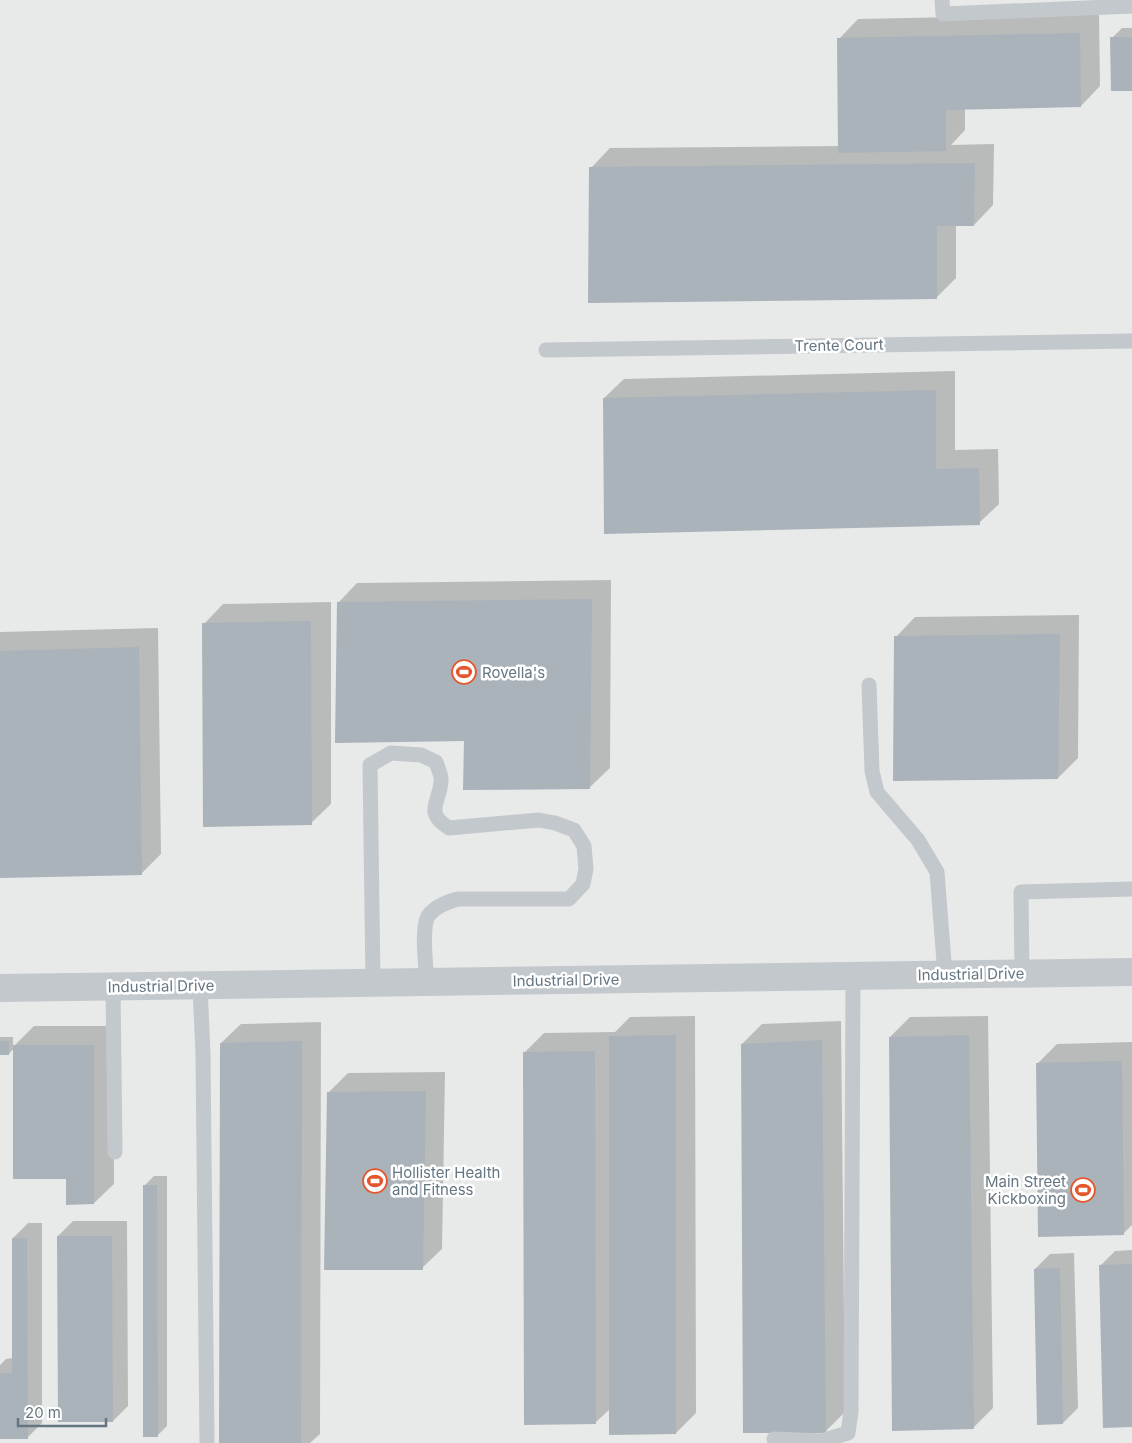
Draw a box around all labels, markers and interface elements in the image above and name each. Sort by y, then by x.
street label: Trente Court [794,335,884,355]
sports icon: Rovella's [451,659,477,685]
place label: Rovella's [482,663,545,682]
street label: Industrial Drive [917,964,1025,984]
street label: Industrial Drive [512,970,620,990]
street label: Industrial Drive [107,976,215,996]
place label: Hollister Health and Fitness [392,1163,500,1199]
sports icon: Hollister Health and Fitness [362,1168,388,1194]
place label: Main Street Kickboxing [985,1172,1066,1208]
sports icon: Main Street Kickboxing [1070,1177,1096,1203]
scale bar [18,1396,105,1428]
text: 20 m [25,1403,61,1422]

